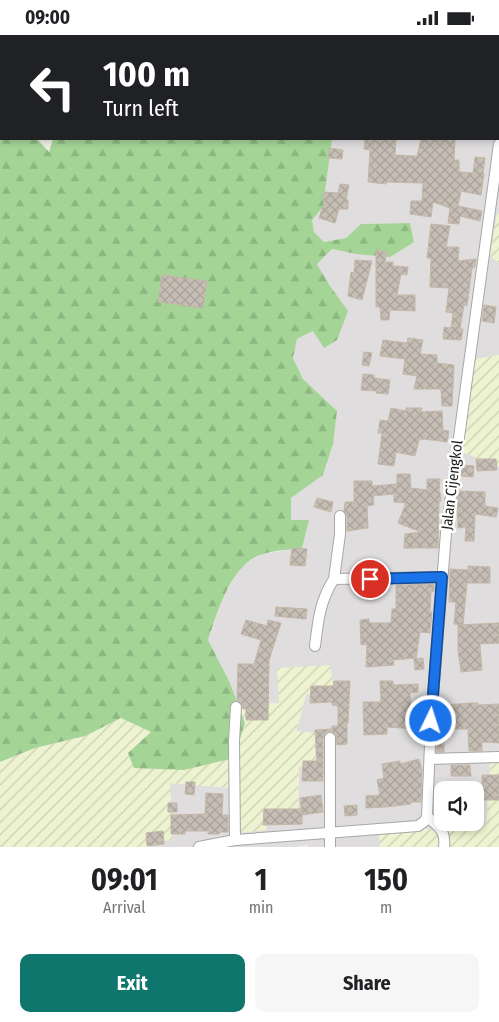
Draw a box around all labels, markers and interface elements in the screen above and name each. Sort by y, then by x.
text: 09:00 [25,6,70,29]
text: 100 m [103,53,190,95]
icon: left [20,55,85,120]
text: Turn left [103,95,179,122]
street label: Jalan Cijengkol [438,439,466,531]
pin [349,558,391,600]
icon: arrive [356,565,384,593]
position arrow [404,694,456,746]
map controls [434,781,484,831]
button: sound [434,781,484,831]
text: 09:01 [91,862,158,898]
text: 1 [255,862,267,898]
text: 150 [364,862,408,898]
text: Arrival [103,898,146,917]
text: min [249,898,273,917]
text: m [380,898,392,917]
button: Exit [20,954,245,1012]
button: Share [255,954,479,1012]

